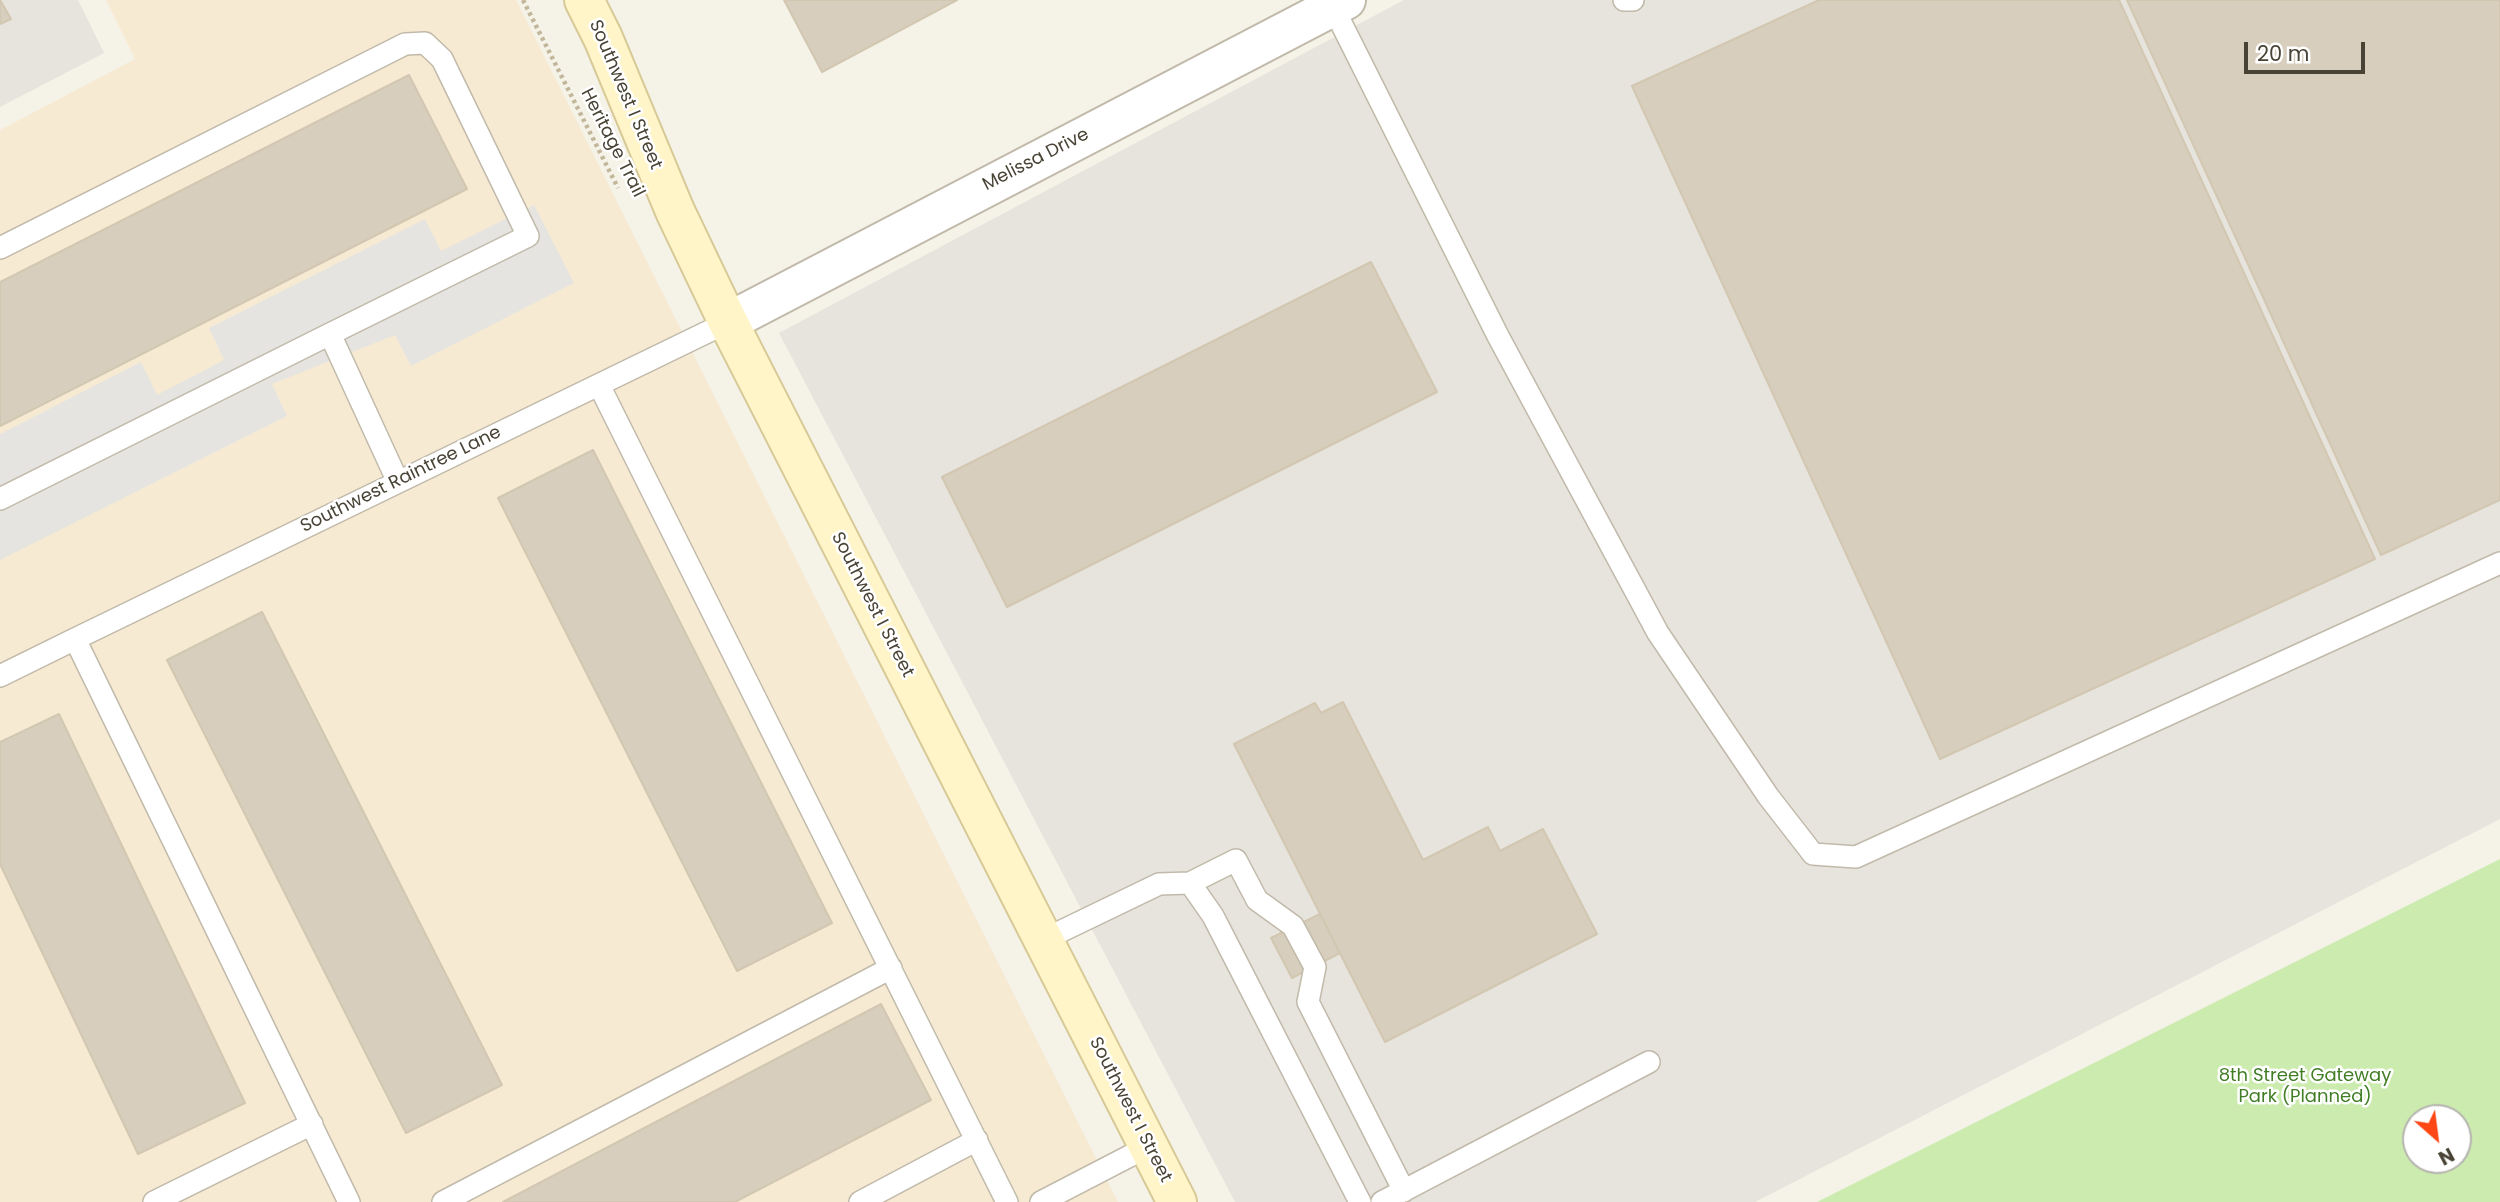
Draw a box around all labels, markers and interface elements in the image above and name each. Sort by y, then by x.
street label: Southwest I Street [584,17,666,173]
scale bar [2248,28,2369,72]
text: 20 m [2257,39,2310,68]
street label: Heritage Trail [575,85,649,201]
street label: Melissa Drive [979,124,1093,196]
street label: Southwest Raintree Lane [297,422,505,538]
street label: Southwest I Street [826,529,918,681]
street label: Southwest I Street [1084,1034,1176,1186]
park label: 8th Street Gateway Park (Planned) [2219,1065,2391,1108]
north arrow [2402,1104,2472,1174]
text: N [2434,1141,2459,1171]

